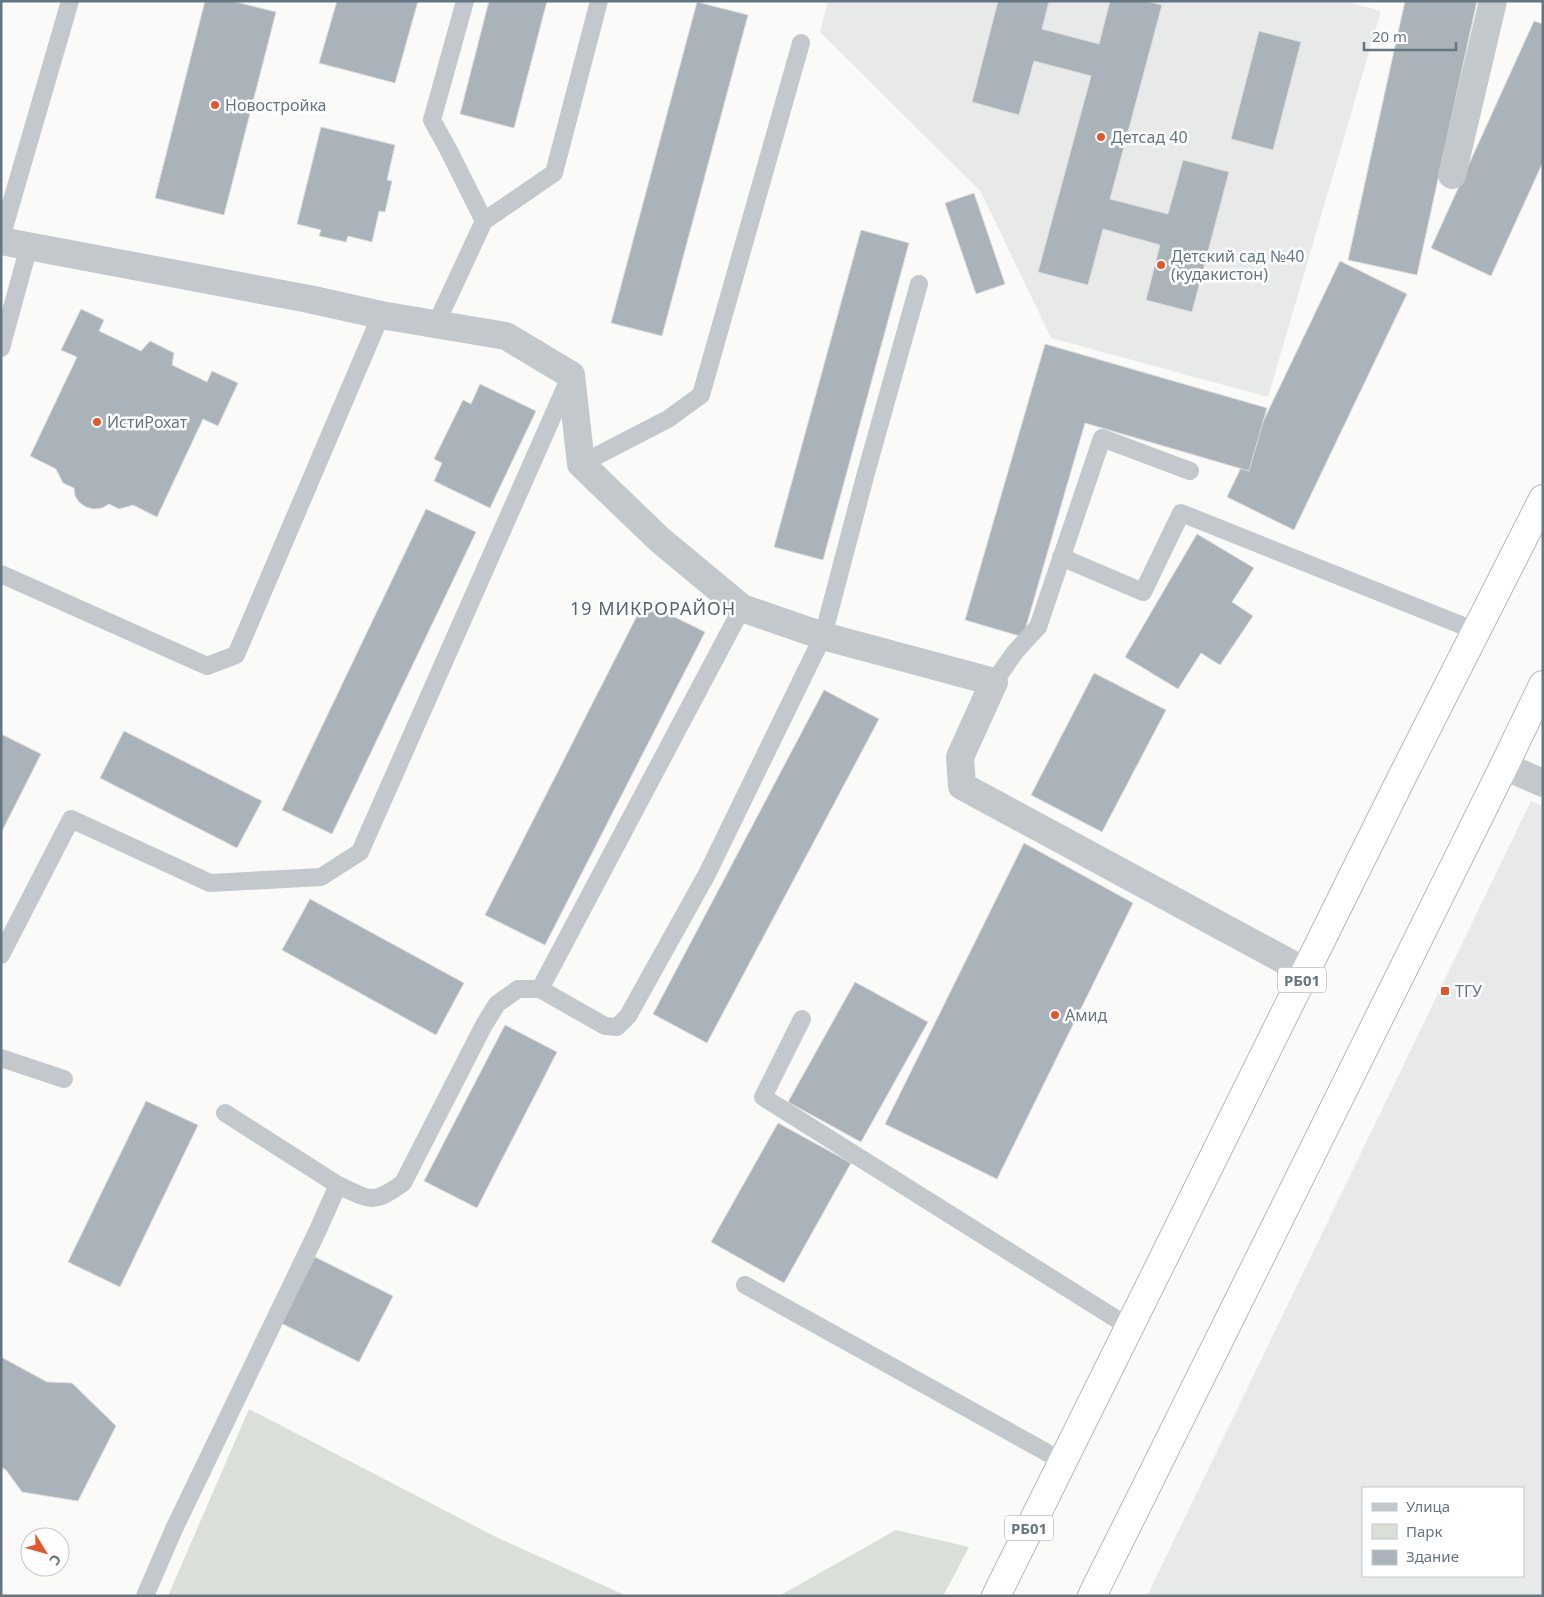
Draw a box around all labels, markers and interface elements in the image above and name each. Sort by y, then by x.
scale bar [1364,20,1456,52]
text: 20 m [1372,26,1407,46]
place label: Новостройка [225,94,327,116]
marker: Новостройка [209,99,221,111]
place label: Детсад 40 [1111,126,1188,148]
marker: Детсад 40 [1095,131,1107,143]
place label: Детский сад №40 (кудакистон) [1171,245,1304,285]
marker: Детский сад №40 (кудакистон) [1155,259,1167,271]
place label: ИстиРохат [107,411,188,433]
marker: ИстиРохат [91,416,103,428]
district label: 19 МИКРОРАЙОН [570,596,736,620]
road number: РБ01 [1278,968,1326,992]
place label: ТГУ [1455,980,1482,1002]
marker: ТГУ [1439,985,1451,997]
place label: Амид [1065,1004,1107,1026]
marker: Амид [1049,1009,1061,1021]
legend [1362,1487,1524,1577]
text: Улица [1406,1496,1450,1516]
road number: РБ01 [1005,1516,1053,1540]
text: Парк [1406,1521,1442,1541]
north arrow [20,1527,70,1577]
text: Здание [1406,1546,1459,1566]
text: С [45,1551,66,1569]

